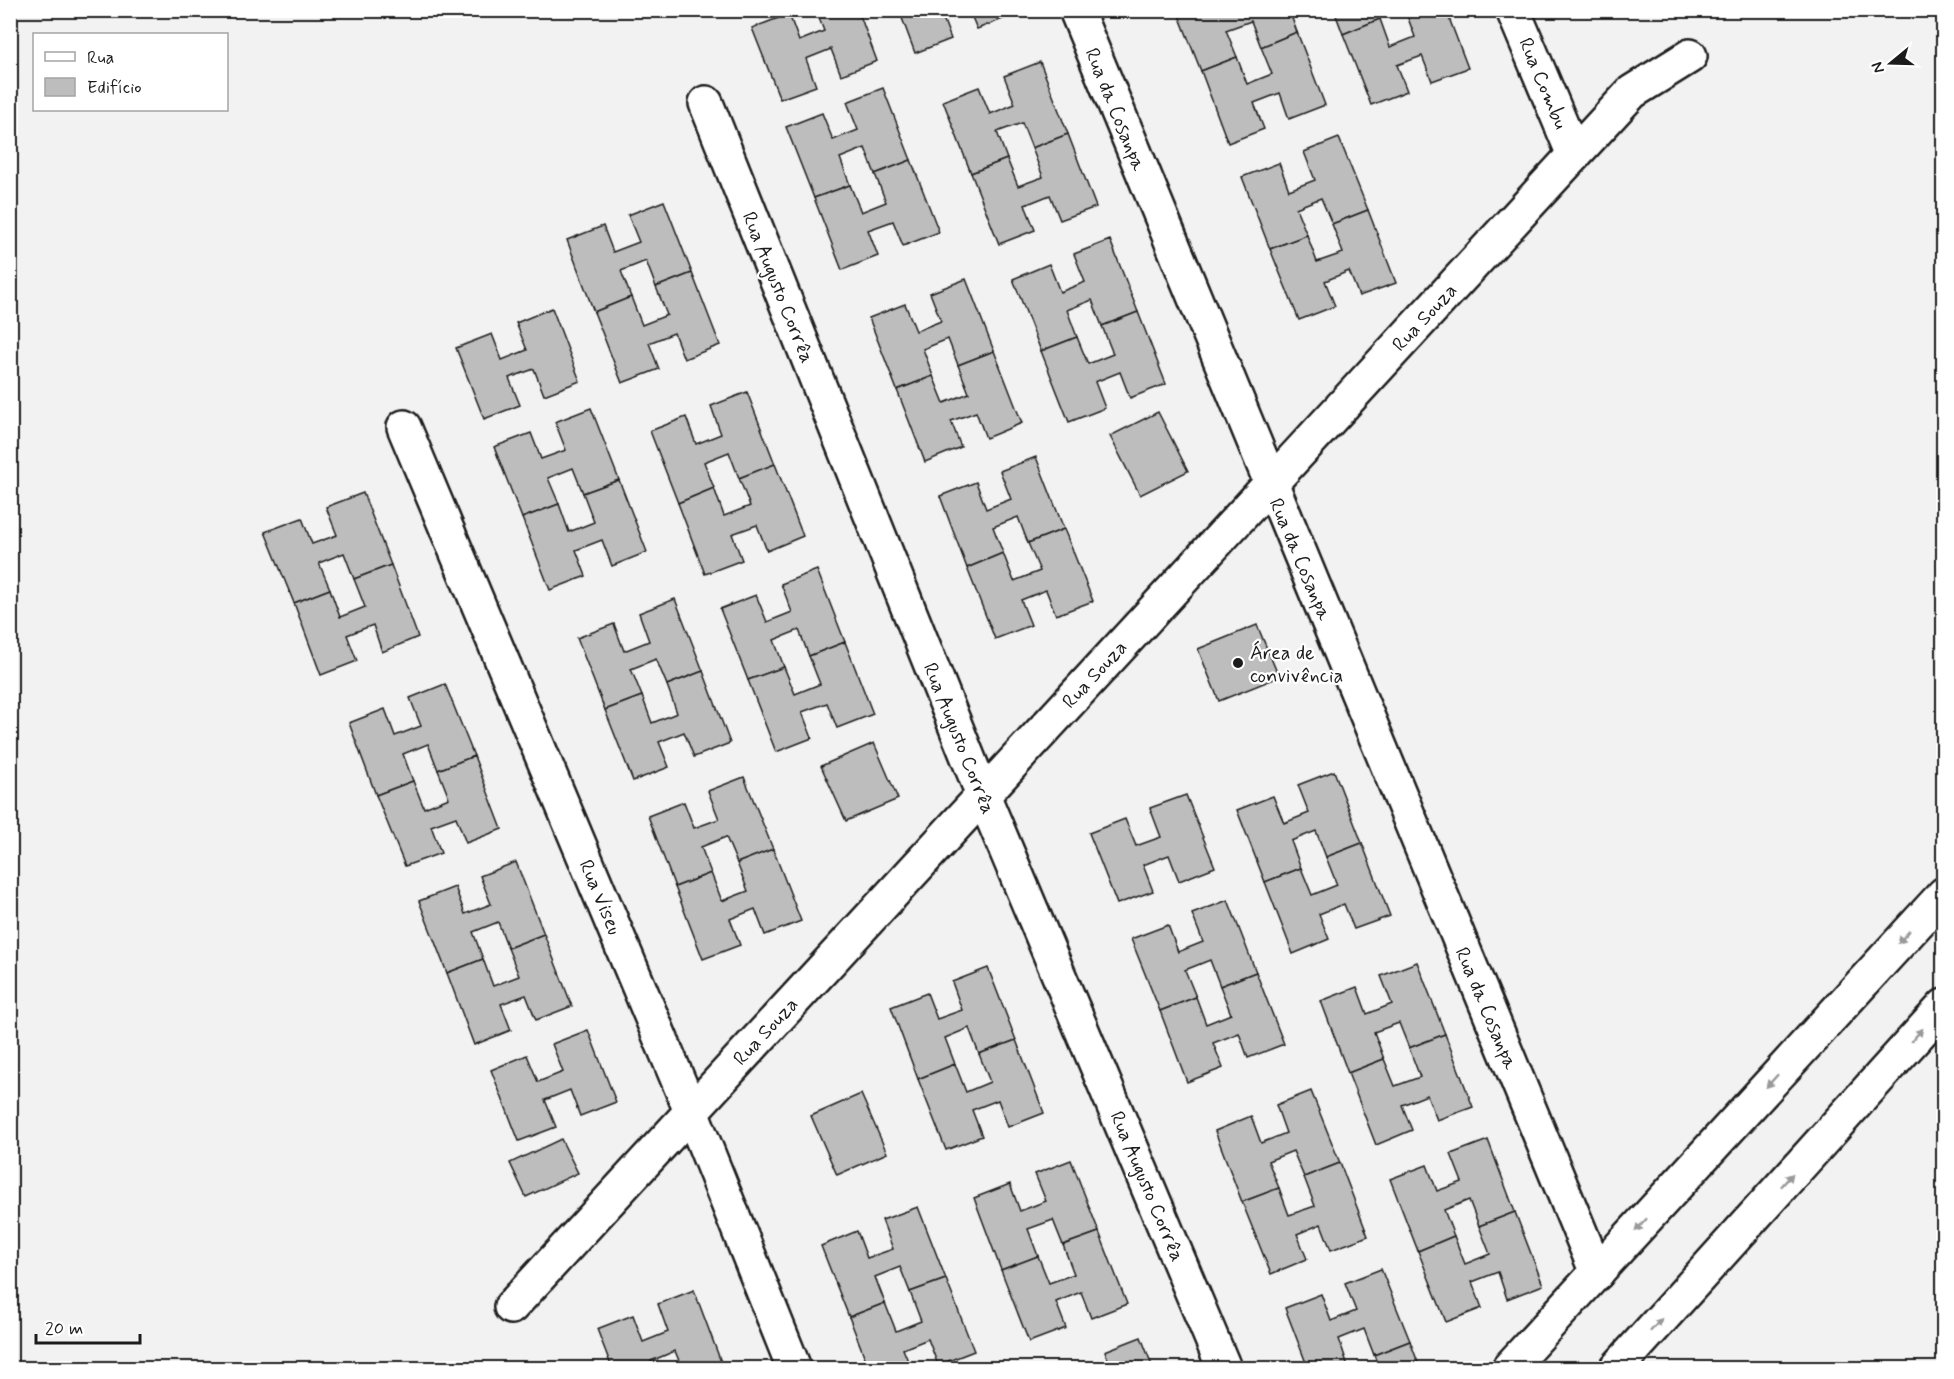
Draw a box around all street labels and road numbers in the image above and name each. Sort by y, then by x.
street label: Rua Combu [1511,34,1574,133]
street label: Rua da Cosanpa [1078,44,1152,176]
street label: Rua Augusto Corrêa [735,208,820,367]
street label: Rua Souza [1386,278,1464,358]
street label: Rua da Cosanpa [1262,494,1338,626]
street label: Rua Souza [1056,635,1134,715]
street label: Rua Augusto Corrêa [916,659,1001,818]
street label: Rua Viseu [572,856,628,939]
street label: Rua da Cosanpa [1448,943,1524,1075]
street label: Rua Souza [727,992,805,1072]
street label: Rua Augusto Corrêa [1103,1107,1190,1266]

